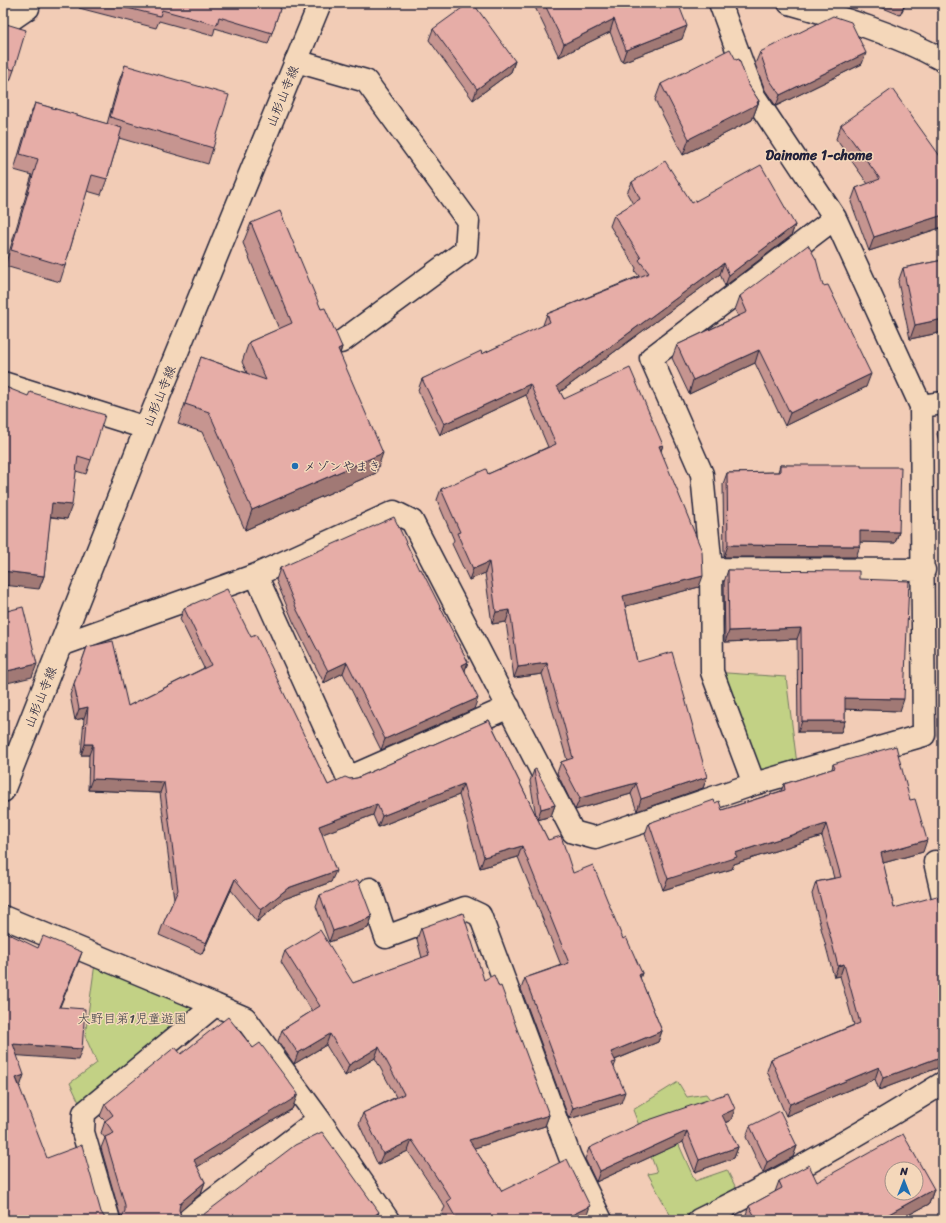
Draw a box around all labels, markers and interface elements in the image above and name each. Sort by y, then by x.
street label: 山形山寺線 [260,61,306,131]
district label: Dainome 1-chome [766,143,873,168]
street label: 山形山寺線 [137,361,183,431]
place label: メゾンやまき [303,455,381,478]
marker: メゾンやまき [290,461,300,471]
street label: 山形山寺線 [18,662,64,732]
park label: 大野目第1児童遊園 [77,1007,187,1030]
north arrow [884,1161,924,1201]
text: N [899,1162,908,1181]

